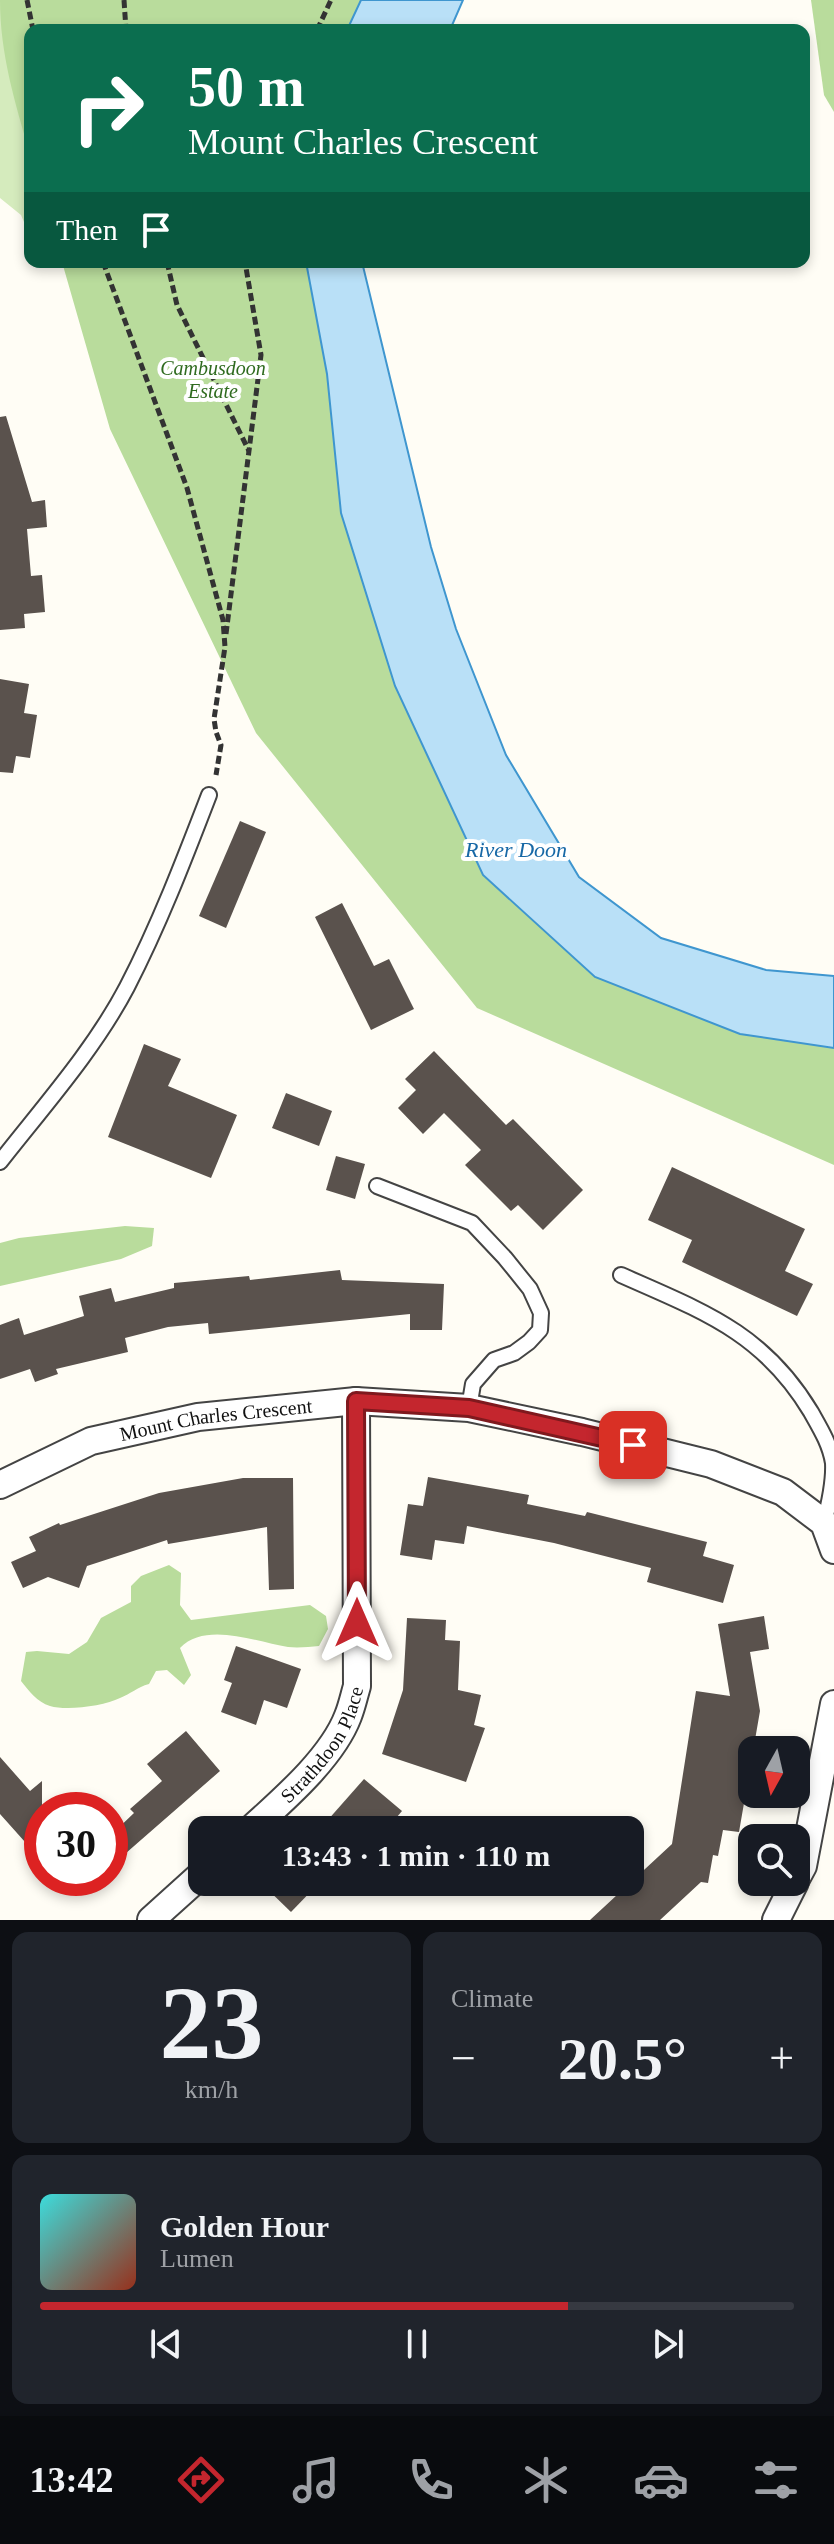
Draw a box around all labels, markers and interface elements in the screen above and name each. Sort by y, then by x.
icon: right [56,56,160,160]
text: 50 m [188,56,305,118]
text: Mount Charles Crescent [188,122,538,162]
icon: arrive [134,208,178,252]
text: Then [56,213,118,246]
park label: Cambusdoon Estate [160,357,266,402]
water label: River Doon [464,837,567,862]
street label: Mount Charles Crescent [118,1394,314,1445]
pin [599,1411,667,1479]
icon: arrive [611,1423,655,1467]
position arrow [315,1581,399,1665]
street label: Strathdoon Place [276,1684,367,1807]
north arrow [738,1736,810,1808]
map controls [738,1736,810,1896]
speed limit sign: 30 [24,1792,128,1896]
button: search [738,1824,810,1896]
text: 13:43 · 1 min · 110 m [282,1839,550,1872]
text: 23 [160,1965,264,2080]
text: Climate [451,1984,533,2013]
text: 20.5° [558,2026,687,2092]
text: − [451,2034,476,2083]
text: + [769,2034,794,2083]
text: km/h [185,2075,238,2104]
text: Golden Hour [160,2210,329,2243]
text: Lumen [160,2244,234,2273]
icon: previous [144,2322,188,2366]
icon: pause [395,2322,439,2366]
icon: next [646,2322,690,2366]
icon: directions [173,2452,229,2508]
icon: music [288,2452,344,2508]
icon: phone [403,2452,459,2508]
icon: climate [518,2452,574,2508]
icon: car [633,2452,689,2508]
icon: filters [748,2452,804,2508]
text: 13:42 [30,2460,114,2500]

